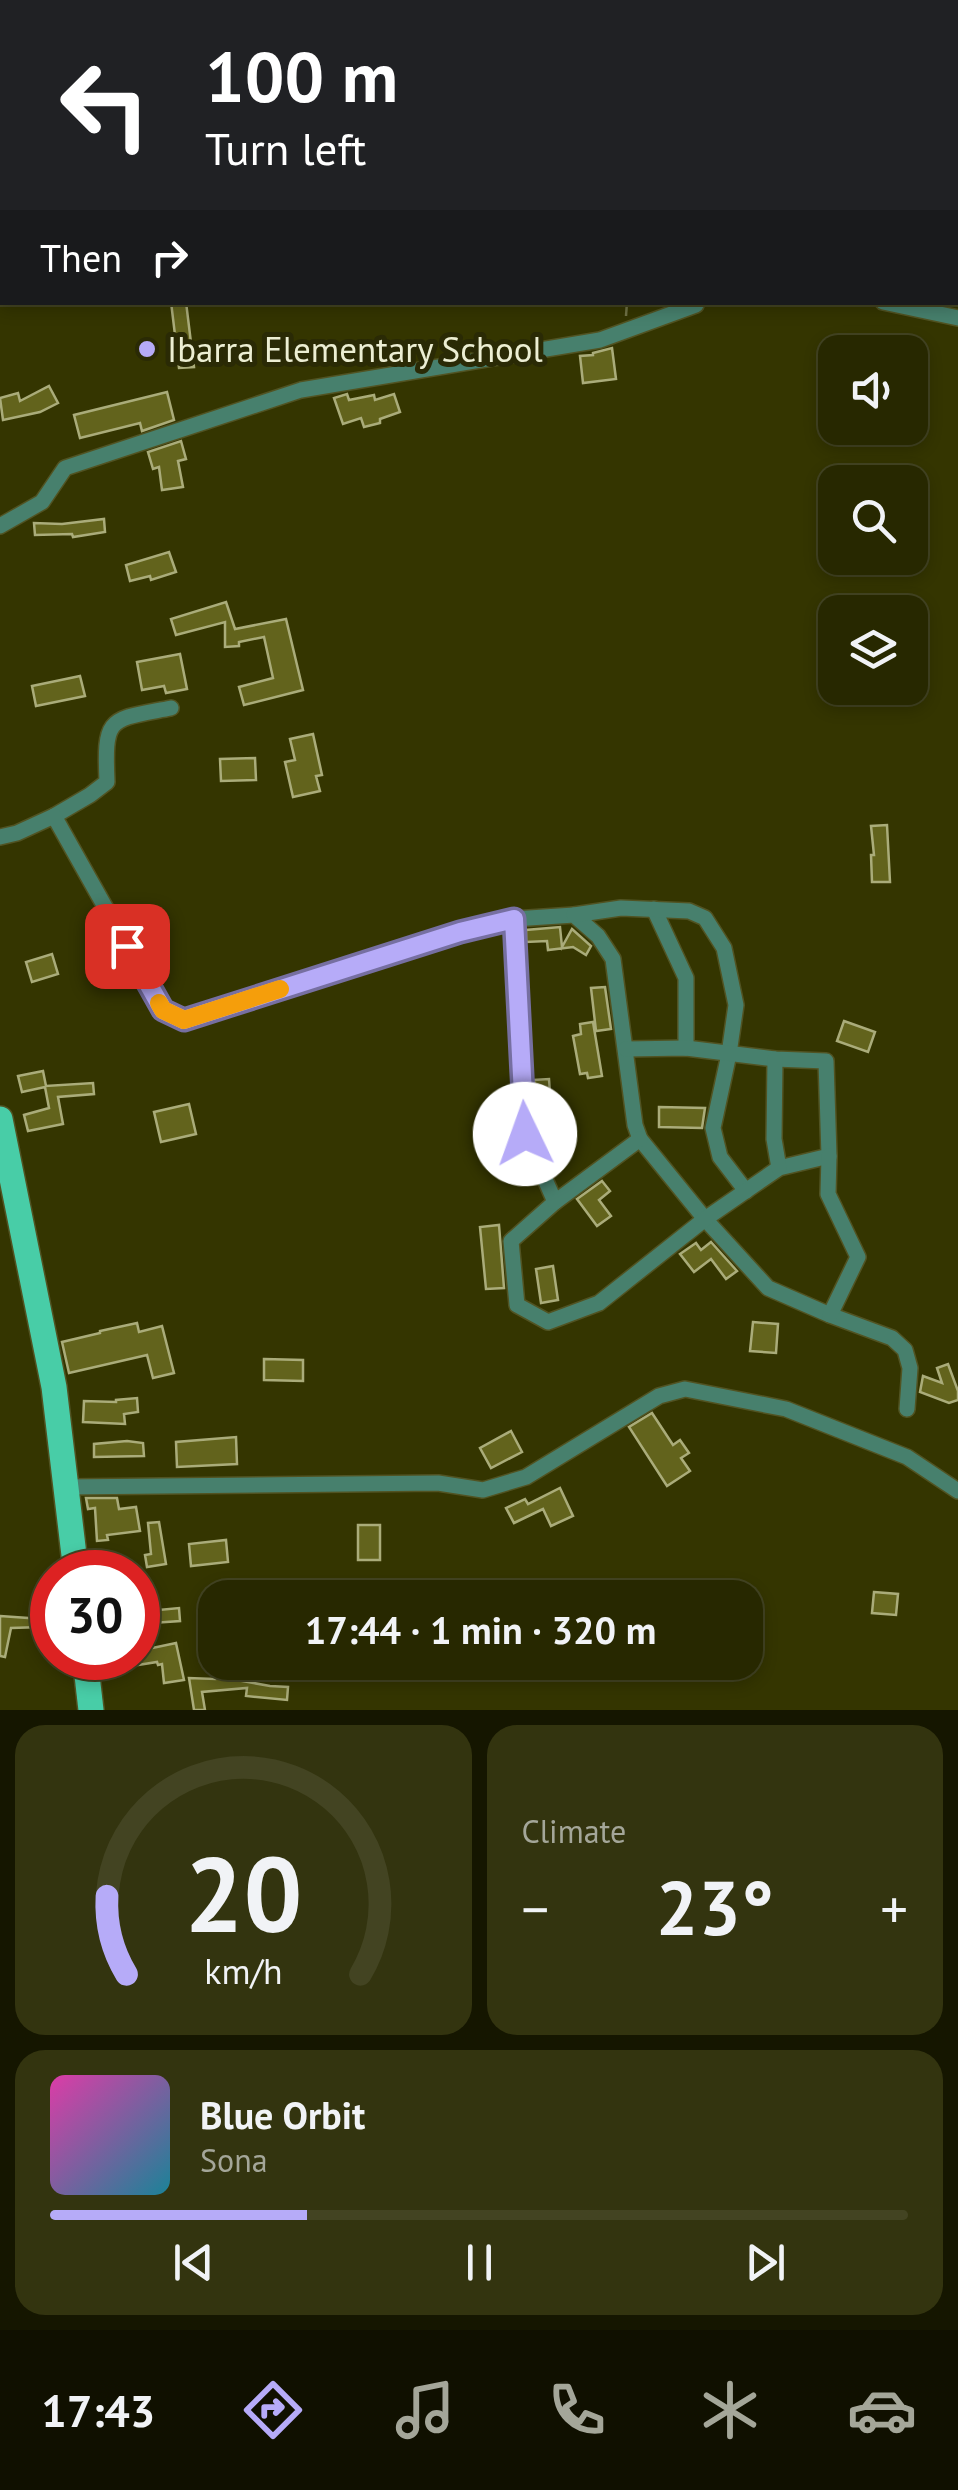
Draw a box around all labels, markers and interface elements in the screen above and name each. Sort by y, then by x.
text: 100 m [205,31,398,121]
icon: left [40,40,170,170]
text: Turn left [205,119,366,177]
icon: right [142,230,197,285]
text: Then [40,233,122,282]
place label: Ibarra Elementary School [167,326,543,372]
map controls [818,335,928,705]
button: sound [818,335,928,445]
marker: Ibarra Elementary School [136,338,158,360]
button: search [818,465,928,575]
button: layers [818,595,928,705]
pin [85,904,170,989]
icon: arrive [100,919,155,974]
position arrow [473,1082,577,1186]
speed limit sign: 30 [30,1550,160,1680]
text: 17:44 · 1 min · 320 m [305,1605,656,1654]
text: Climate [522,1810,626,1852]
text: 20 [184,1826,302,1961]
text: 23° [656,1859,774,1956]
text: − [522,1873,549,1944]
text: + [880,1873,908,1944]
text: km/h [204,1948,282,1994]
text: Blue Orbit [200,2090,365,2139]
text: Sona [200,2139,268,2181]
icon: previous [166,2235,221,2290]
icon: pause [452,2235,507,2290]
icon: next [738,2235,793,2290]
icon: directions [238,2375,308,2445]
icon: music [390,2375,460,2445]
icon: phone [542,2375,612,2445]
icon: climate [695,2375,765,2445]
icon: car [847,2375,917,2445]
text: 17:43 [41,2381,155,2439]

